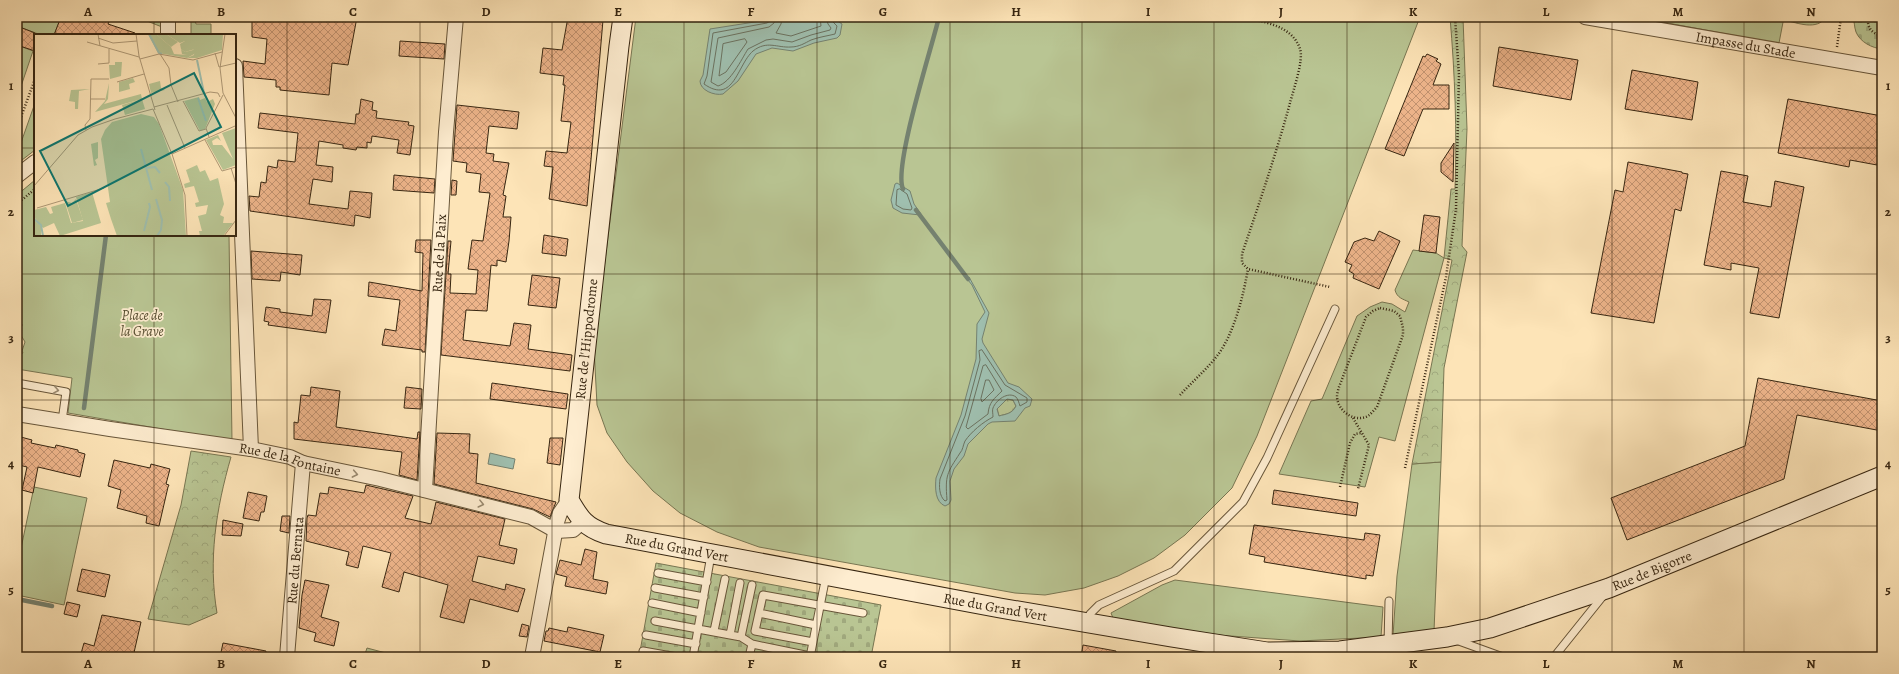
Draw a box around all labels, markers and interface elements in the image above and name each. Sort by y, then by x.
text: A [83,3,93,20]
text: B [217,3,225,20]
text: C [349,3,357,20]
text: D [481,3,491,20]
text: E [614,3,622,20]
text: F [748,3,755,20]
text: G [879,3,887,20]
text: H [1011,3,1021,20]
text: I [1146,3,1151,20]
text: J [1279,3,1283,20]
text: K [1409,3,1418,20]
text: L [1543,3,1550,20]
text: M [1673,3,1684,20]
text: N [1806,3,1816,20]
street label: Impasse du Stade [1694,27,1797,63]
inset map [34,34,236,236]
text: 1 [9,77,14,94]
text: 1 [1886,77,1891,94]
text: 2 [8,203,15,220]
text: 2 [1885,203,1892,220]
street label: Rue de la Paix [428,213,451,293]
street label: Rue de l'Hippodrome [571,278,602,400]
park label: Place de la Grave [121,306,163,341]
text: 3 [8,329,14,346]
text: 3 [1885,329,1891,346]
one-way arrow [53,385,60,394]
street label: Rue de la Fontaine [238,438,342,481]
text: 4 [8,455,14,472]
text: 4 [1885,455,1891,472]
one-way arrow [352,469,358,477]
one-way arrow [478,500,484,508]
street label: Rue du Bernata [282,515,309,605]
street label: Rue du Grand Vert [623,529,731,567]
street label: Rue de Bigorre [1609,546,1695,596]
text: 5 [8,581,14,598]
text: 5 [1885,581,1891,598]
street label: Rue du Grand Vert [942,589,1049,626]
text: A [83,655,93,672]
text: B [217,655,225,672]
text: C [349,655,357,672]
text: D [481,655,491,672]
text: E [614,655,622,672]
text: F [748,655,755,672]
text: G [879,655,887,672]
text: H [1011,655,1021,672]
text: I [1146,655,1151,672]
text: J [1279,655,1283,672]
text: K [1409,655,1418,672]
text: L [1543,655,1550,672]
text: M [1673,655,1684,672]
text: N [1806,655,1816,672]

